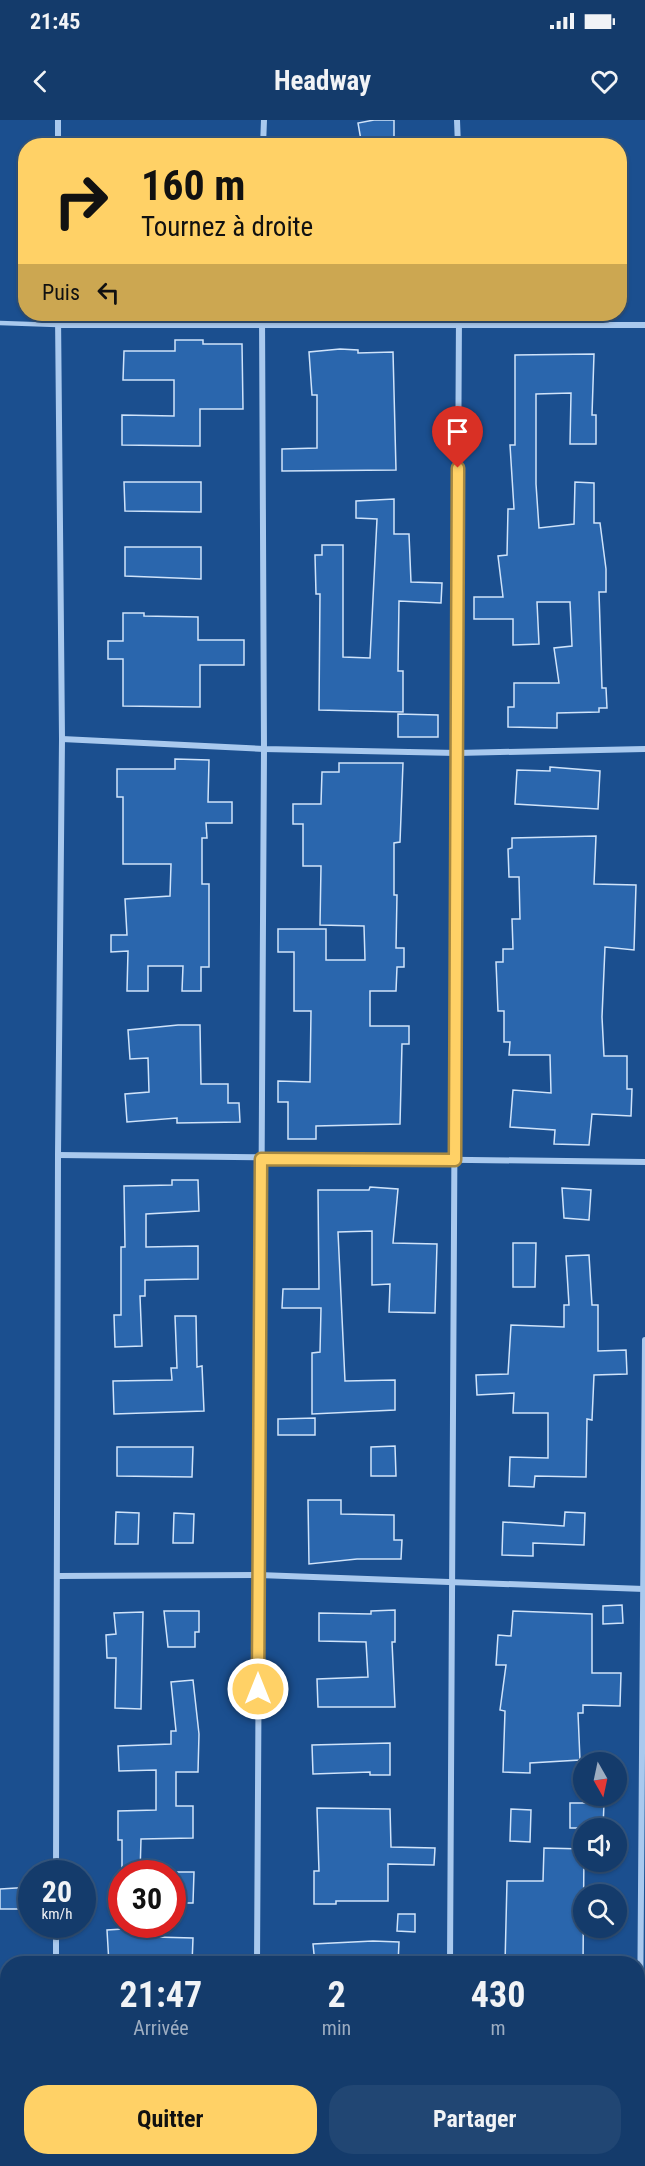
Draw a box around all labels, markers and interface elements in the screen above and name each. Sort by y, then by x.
text: 21:45 [30,9,81,34]
icon: back [24,65,57,98]
text: Headway [274,65,371,97]
icon: heart [588,65,621,98]
text: 160 m [141,161,246,210]
icon: right [42,162,120,240]
text: Tournez à droite [141,211,313,243]
icon: left [92,276,125,309]
text: Puis [42,280,80,305]
pin [432,406,483,468]
icon: arrive [441,415,474,448]
position arrow [226,1657,290,1721]
north arrow [573,1752,627,1806]
map controls [573,1752,627,1938]
button: sound [573,1818,627,1872]
speed limit sign: 30 [108,1860,186,1938]
text: 20 [42,1874,72,1909]
button: search [573,1884,627,1938]
text: km/h [42,1905,72,1923]
text: 21:47 [120,1974,202,2016]
text: 2 [327,1974,346,2016]
text: 430 [471,1974,525,2016]
text: Arrivée [133,2016,189,2040]
text: min [322,2016,351,2040]
text: m [491,2016,506,2040]
button: Quitter [24,2085,317,2154]
button: Partager [329,2085,621,2154]

